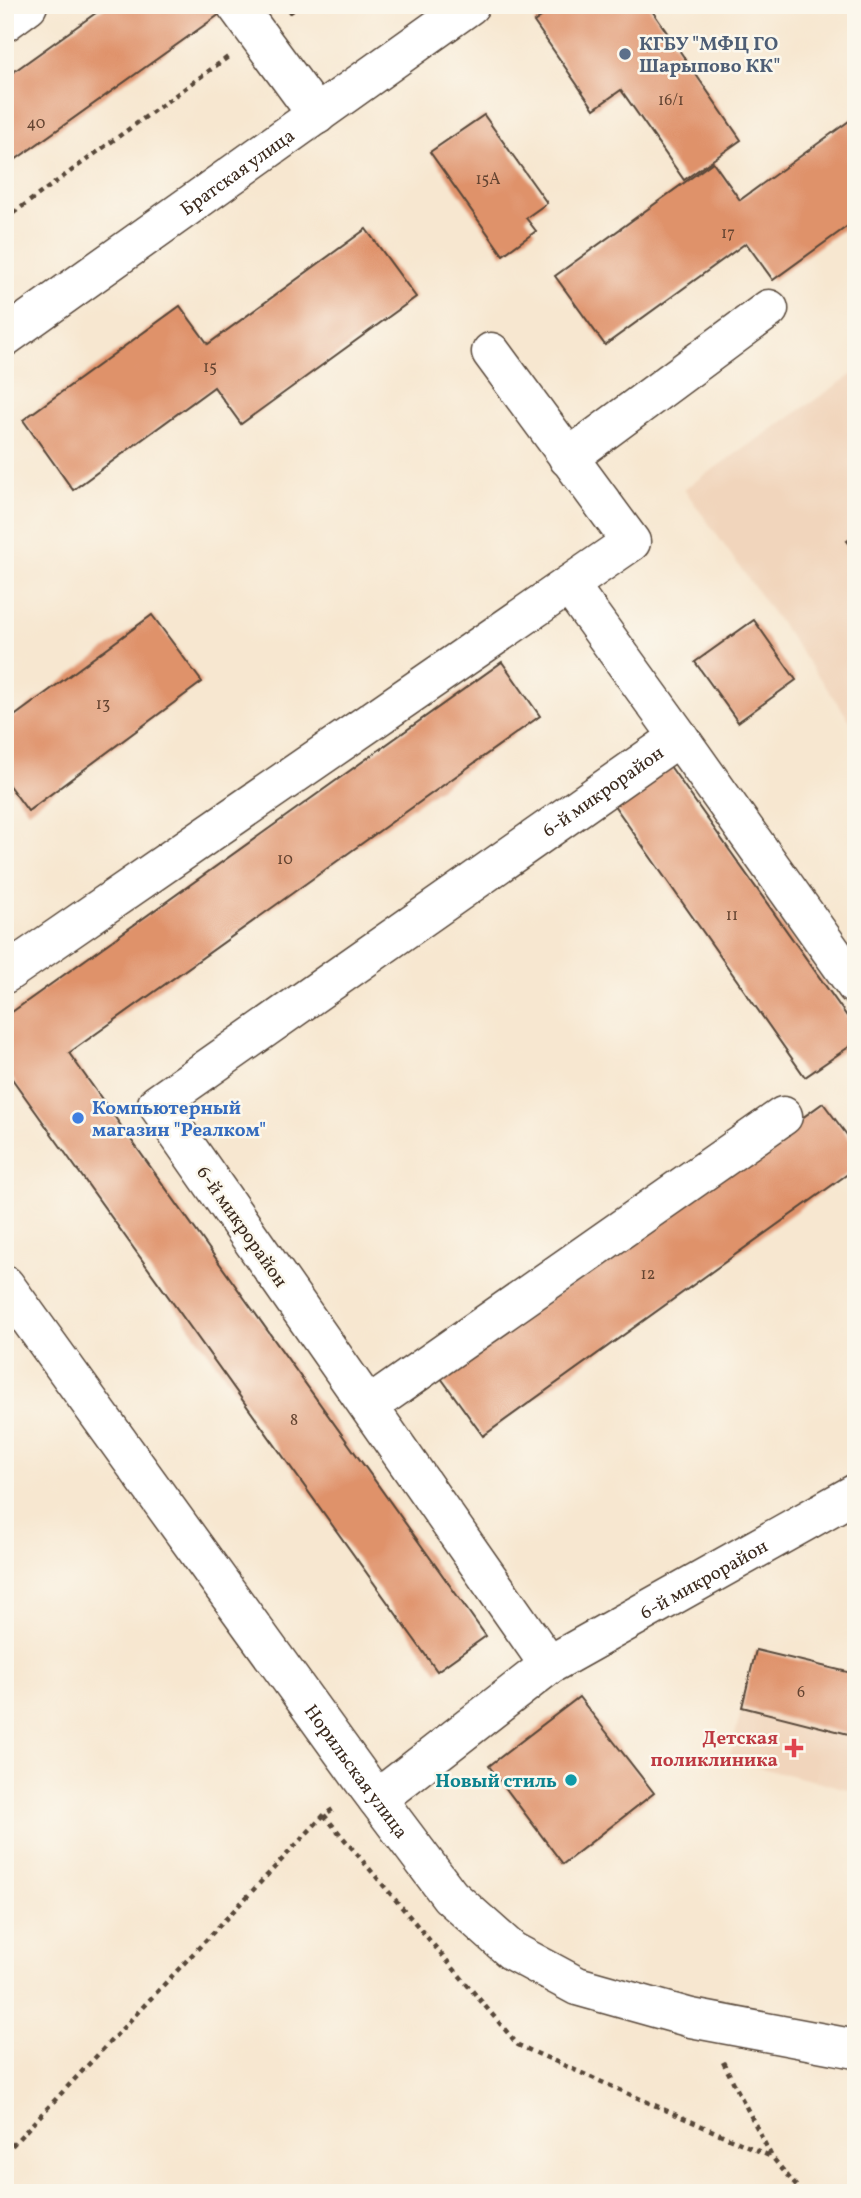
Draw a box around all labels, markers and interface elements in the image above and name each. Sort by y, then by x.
place label: КГБУ "МФЦ ГО Шарыпово КК" [639,32,780,80]
marker: КГБУ "МФЦ ГО Шарыпово КК" [617,46,633,62]
house number: 16/1 [658,90,684,112]
house number: 40 [27,113,45,135]
street label: Братская улица [176,123,301,223]
house number: 15А [475,169,501,191]
house number: 17 [721,223,735,245]
house number: 15 [203,357,217,379]
house number: 13 [96,694,110,716]
street label: 6-й микрорайон [538,741,670,844]
house number: 10 [277,849,293,871]
house number: 11 [726,905,738,927]
place label: Компьютерный магазин "Реалком" [92,1096,266,1144]
marker: Компьютерный магазин "Реалком" [70,1110,86,1126]
street label: 6-й микрорайон [190,1161,293,1293]
house number: 12 [641,1264,655,1286]
house number: 8 [290,1410,298,1432]
street label: 6-й микрорайон [636,1534,773,1626]
house number: 6 [797,1682,805,1704]
street label: Норильская улица [297,1700,413,1845]
place label: Детская поликлиника [651,1726,778,1774]
marker: Детская поликлиника [784,1738,804,1758]
place label: Новый стиль [435,1769,557,1795]
marker: Новый стиль [563,1772,579,1788]

